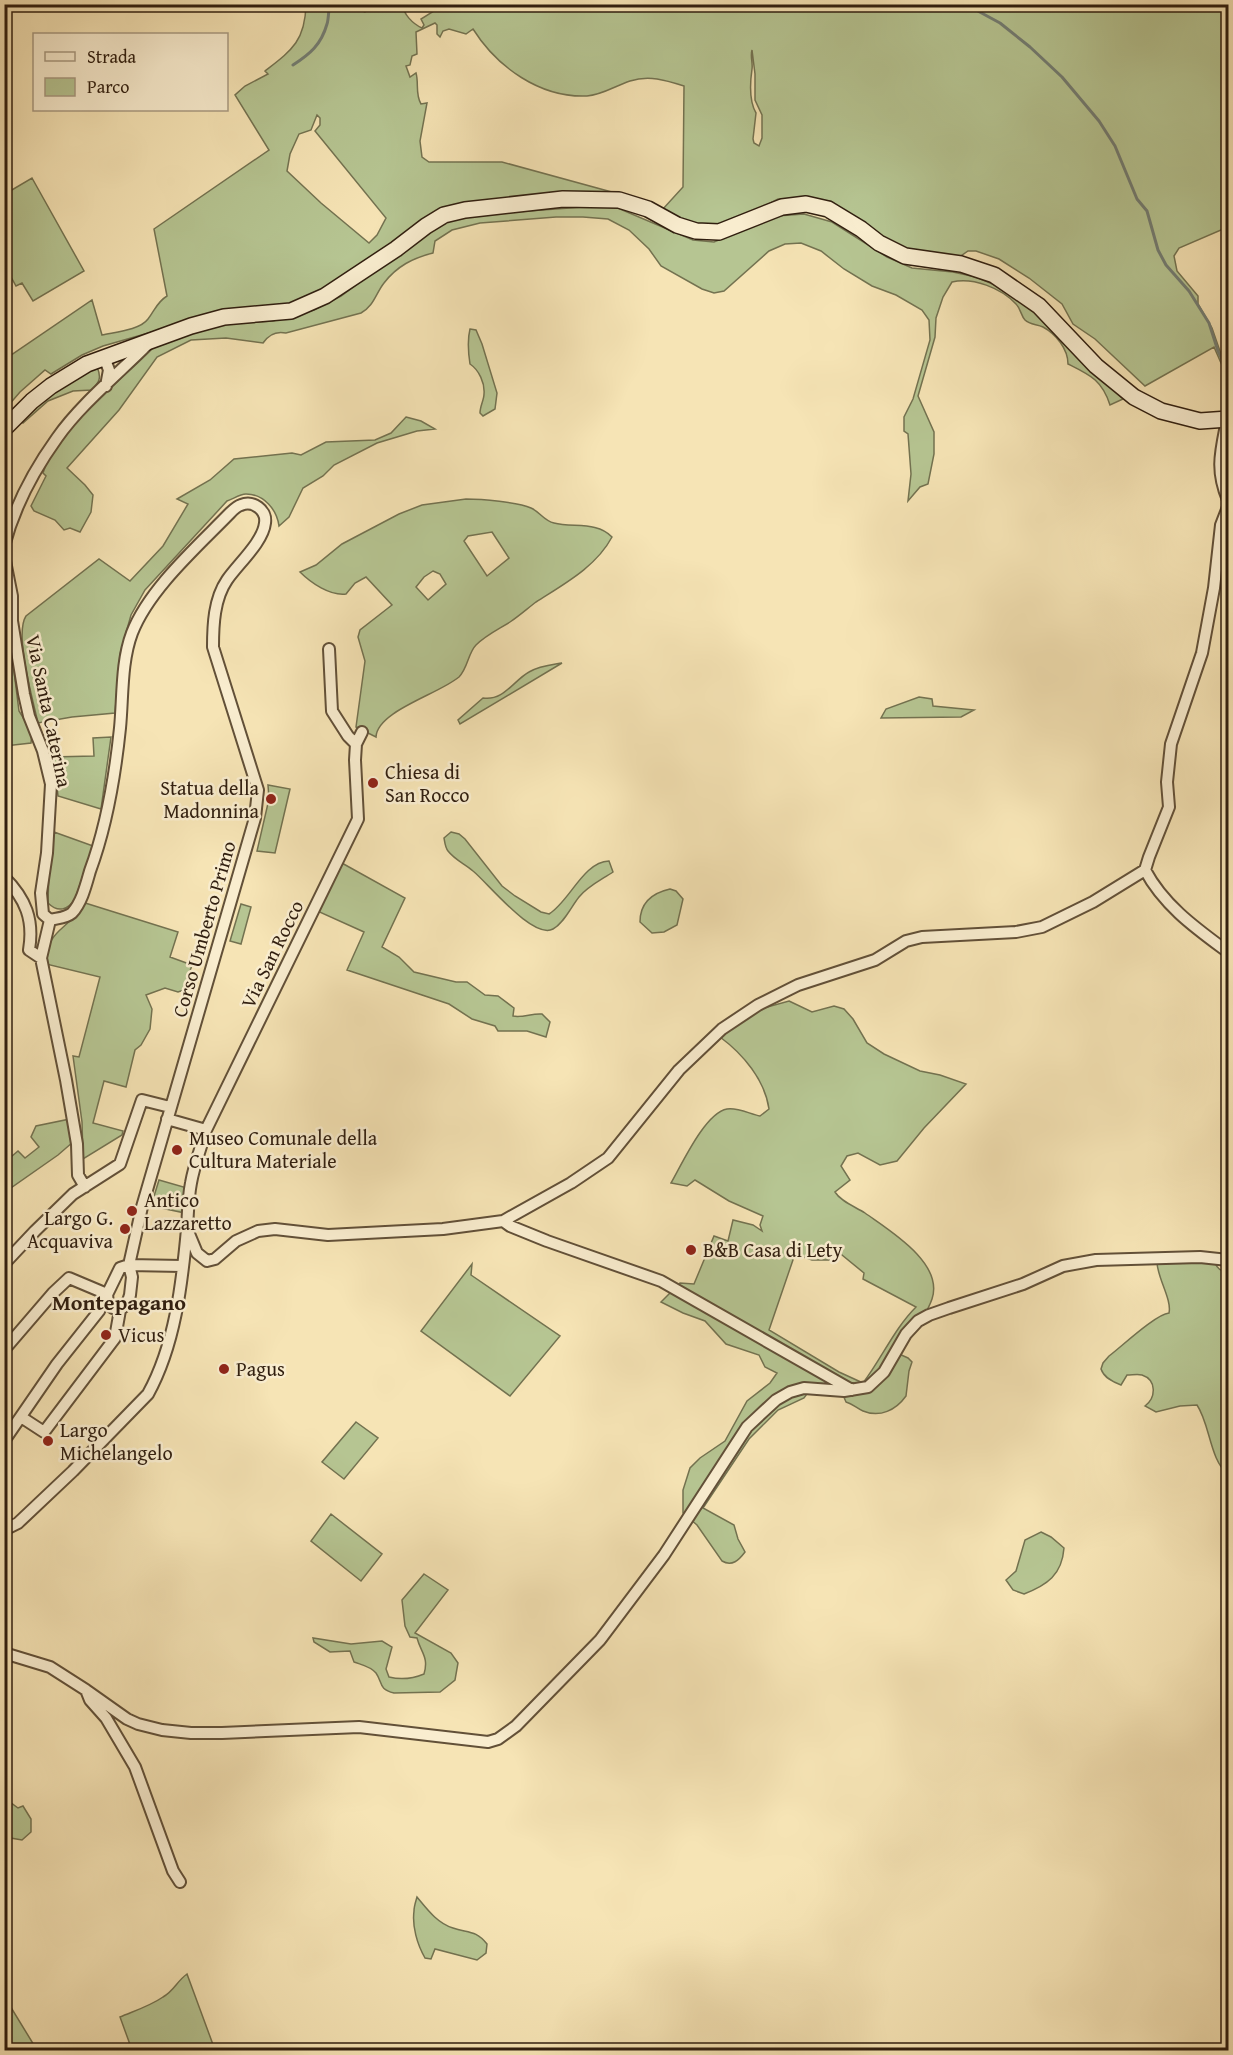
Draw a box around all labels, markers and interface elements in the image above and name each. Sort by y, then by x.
legend [33,33,228,111]
text: Strada [87,43,137,70]
text: Parco [87,73,130,100]
street label: Via Santa Caterina [19,632,80,790]
place label: Chiesa di San Rocco [385,757,470,809]
place label: Statua della Madonnina [160,773,260,825]
marker: Chiesa di San Rocco [366,776,380,790]
marker: Statua della Madonnina [264,792,278,806]
street label: Corso Umberto Primo [164,837,243,1020]
street label: Via San Rocco [233,895,310,1013]
place label: Museo Comunale della Cultura Materiale [189,1123,378,1175]
marker: Museo Comunale della Cultura Materiale [170,1143,184,1157]
place label: Antico Lazzaretto [144,1185,232,1237]
place label: Largo G. Acquaviva [27,1203,114,1255]
marker: Antico Lazzaretto [125,1204,139,1218]
marker: Largo G. Acquaviva [118,1222,132,1236]
place label: B&B Casa di Lety [703,1235,843,1264]
marker: B&B Casa di Lety [684,1243,698,1257]
district label: Montepagano [52,1286,186,1318]
place label: Vicus [118,1320,164,1349]
marker: Vicus [99,1328,113,1342]
place label: Pagus [236,1354,285,1383]
marker: Pagus [217,1362,231,1376]
place label: Largo Michelangelo [60,1415,173,1467]
marker: Largo Michelangelo [41,1434,55,1448]

